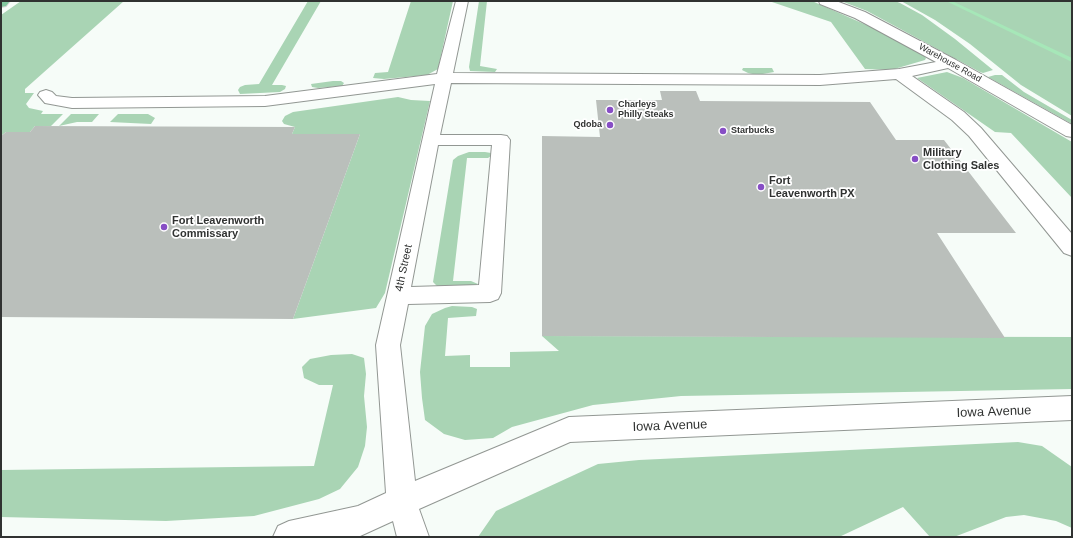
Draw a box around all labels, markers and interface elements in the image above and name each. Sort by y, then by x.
street label: Warehouse Road [917,41,983,85]
place label: Charleys Philly Steaks [618,100,674,121]
marker: Charleys Philly Steaks [605,105,615,115]
place label: Qdoba [574,120,602,130]
marker: Qdoba [605,120,615,130]
marker: Starbucks [718,126,728,136]
place label: Starbucks [731,126,775,136]
place label: Military Clothing Sales [923,146,999,172]
marker: Military Clothing Sales [910,154,920,164]
place label: Fort Leavenworth PX [769,174,855,200]
marker: Fort Leavenworth PX [756,182,766,192]
place label: Fort Leavenworth Commissary [172,214,264,240]
marker: Fort Leavenworth Commissary [159,222,169,232]
street label: 4th Street [393,243,415,293]
street label: Iowa Avenue [956,403,1032,421]
street label: Iowa Avenue [632,417,708,435]

